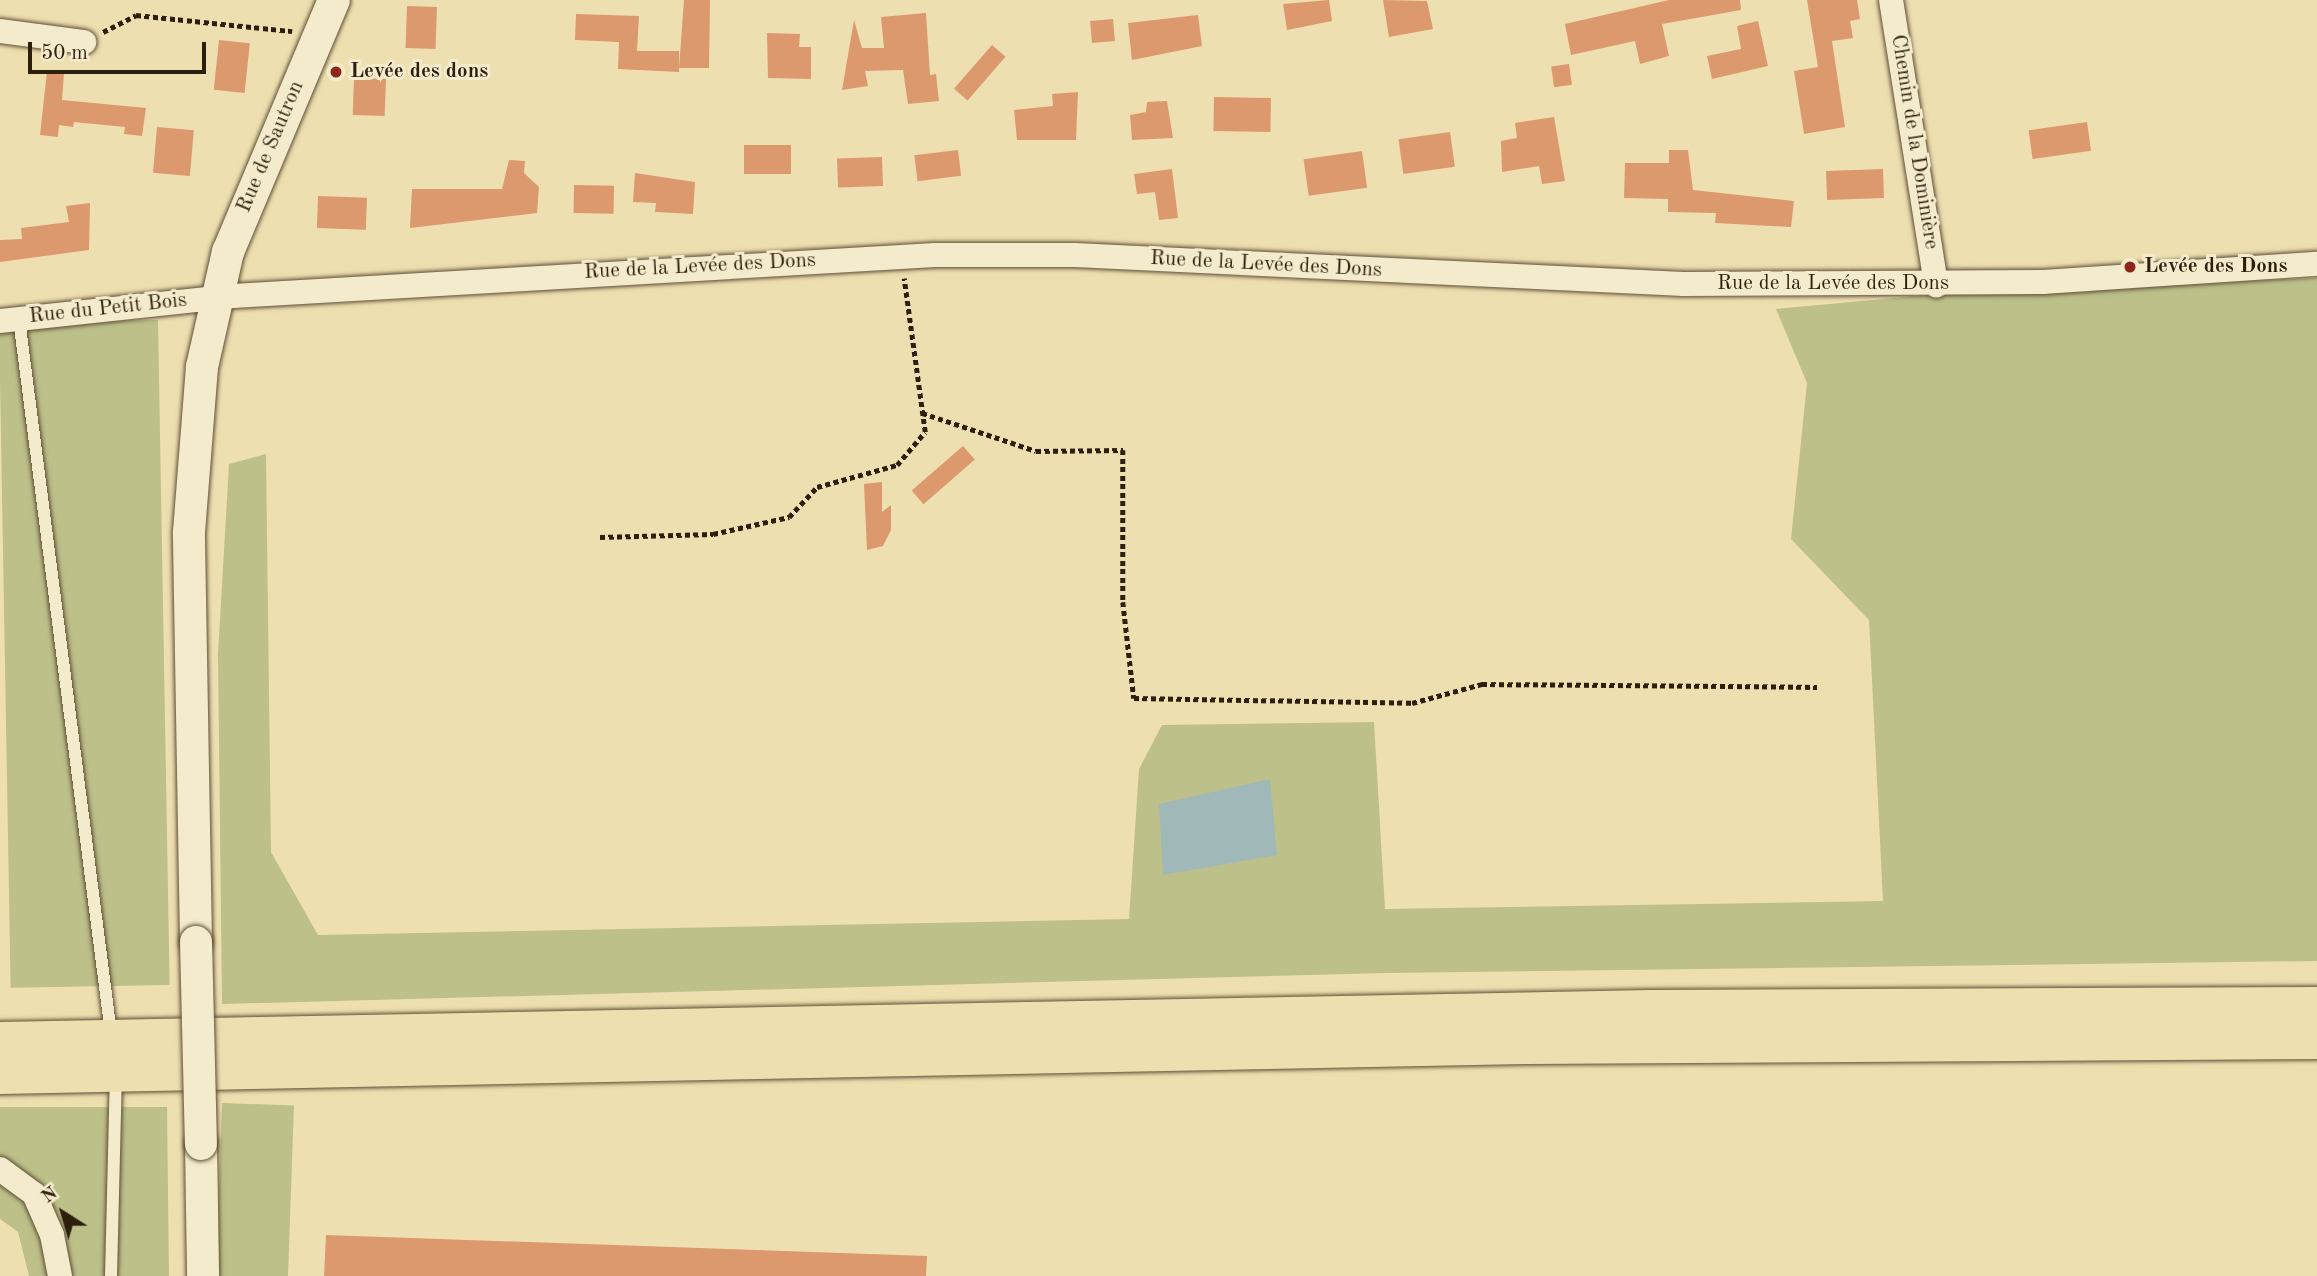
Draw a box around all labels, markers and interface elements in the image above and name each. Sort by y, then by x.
scale bar [32,28,210,72]
street label: Chemin de la Dominière [1885,33,1943,251]
text: 50 m [41,43,88,64]
place label: Levée des dons [350,59,488,85]
marker: Levée des dons [328,64,344,80]
street label: Rue de Sautron [232,77,310,217]
street label: Rue de la Levée des Dons [1149,246,1383,284]
street label: Rue de la Levée des Dons [583,248,817,286]
place label: Levée des Dons [2144,254,2288,280]
marker: Levée des Dons [2122,259,2138,275]
street label: Rue de la Levée des Dons [1717,271,1949,297]
street label: Rue du Petit Bois [28,288,188,330]
north arrow [28,1178,98,1248]
text: N [39,1184,62,1208]

